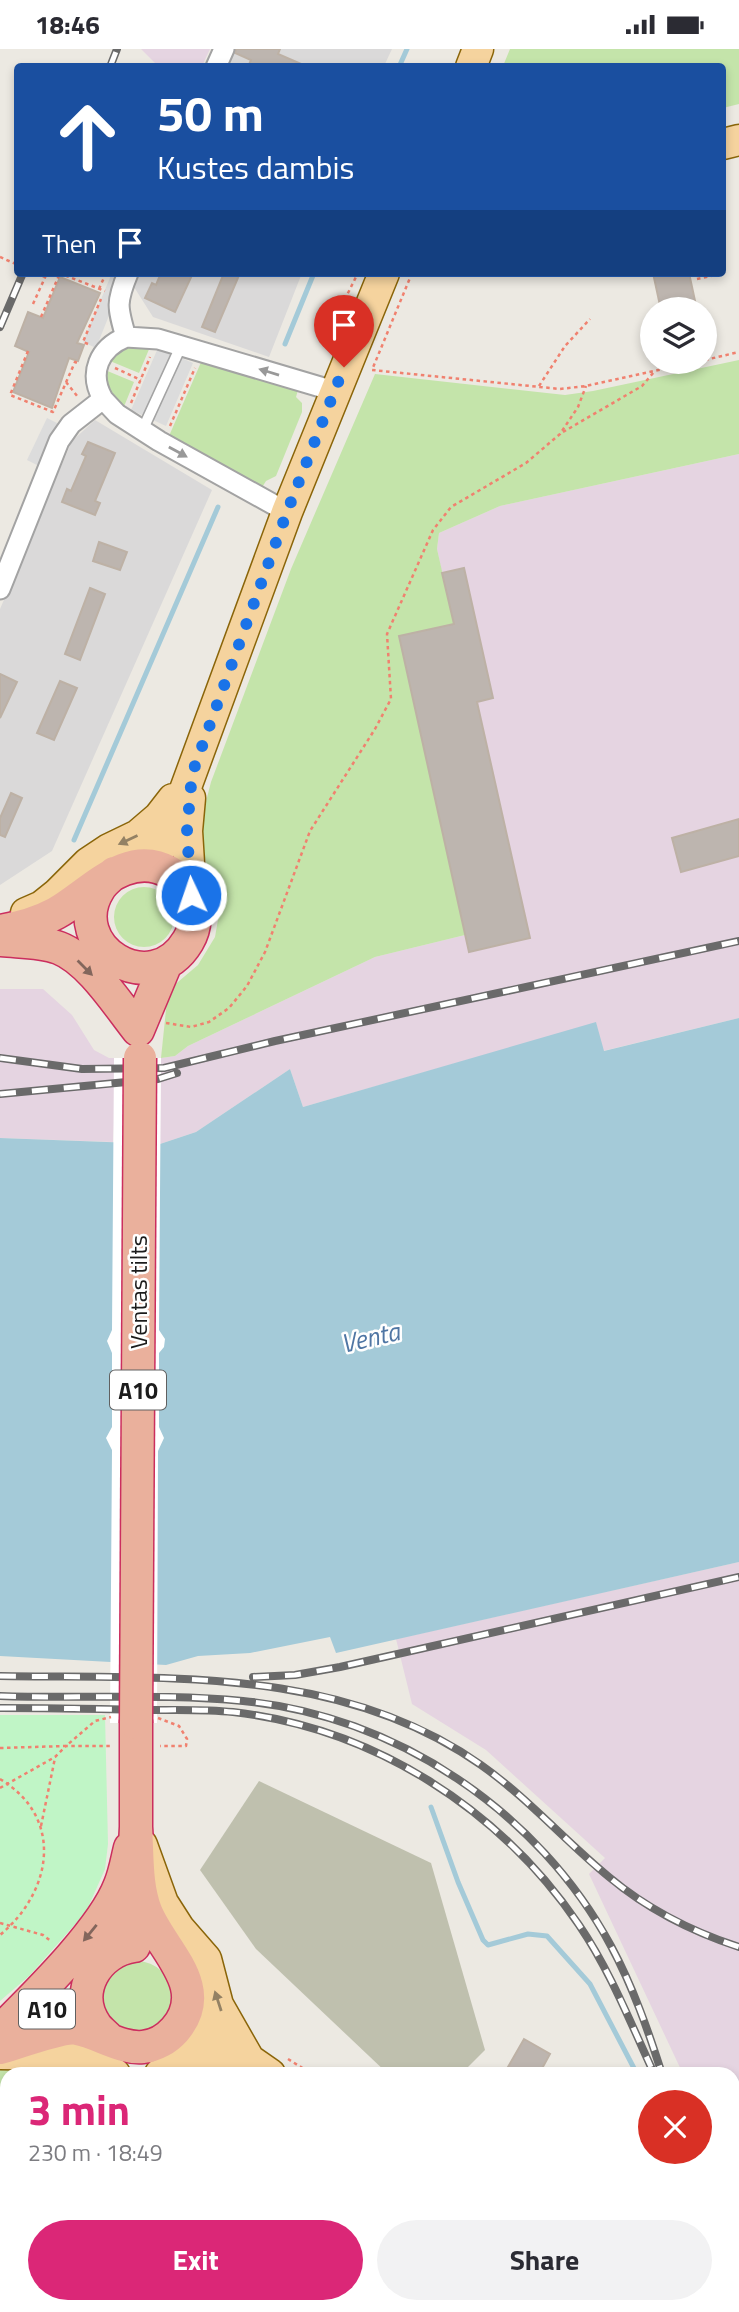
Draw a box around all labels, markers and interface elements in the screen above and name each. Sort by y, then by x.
text: 18:46 [35,5,100,44]
text: 50 m [157,75,264,150]
icon: ahead [42,91,133,182]
text: Kustes dambis [157,143,354,191]
text: Then [42,224,97,263]
icon: arrive [111,224,149,262]
pin [314,295,374,367]
map controls [640,297,717,374]
button: layers [640,297,717,374]
icon: arrive [325,306,363,344]
one-way arrow [258,367,279,377]
one-way arrow [168,446,188,458]
one-way arrow [118,834,138,845]
position arrow [154,858,228,932]
one-way arrow [77,959,94,976]
street label: Ventas tilts [120,1235,156,1349]
water label: Venta [337,1311,405,1363]
road number: A10 [110,1371,166,1409]
one-way arrow [82,1923,97,1941]
road number: A10 [19,1989,75,2029]
one-way arrow [212,1991,223,2012]
text: 3 min [28,2077,130,2141]
button: close [638,2090,712,2164]
text: 230 m · 18:49 [28,2135,163,2170]
button: Exit [28,2220,363,2300]
button: Share [377,2220,712,2300]

